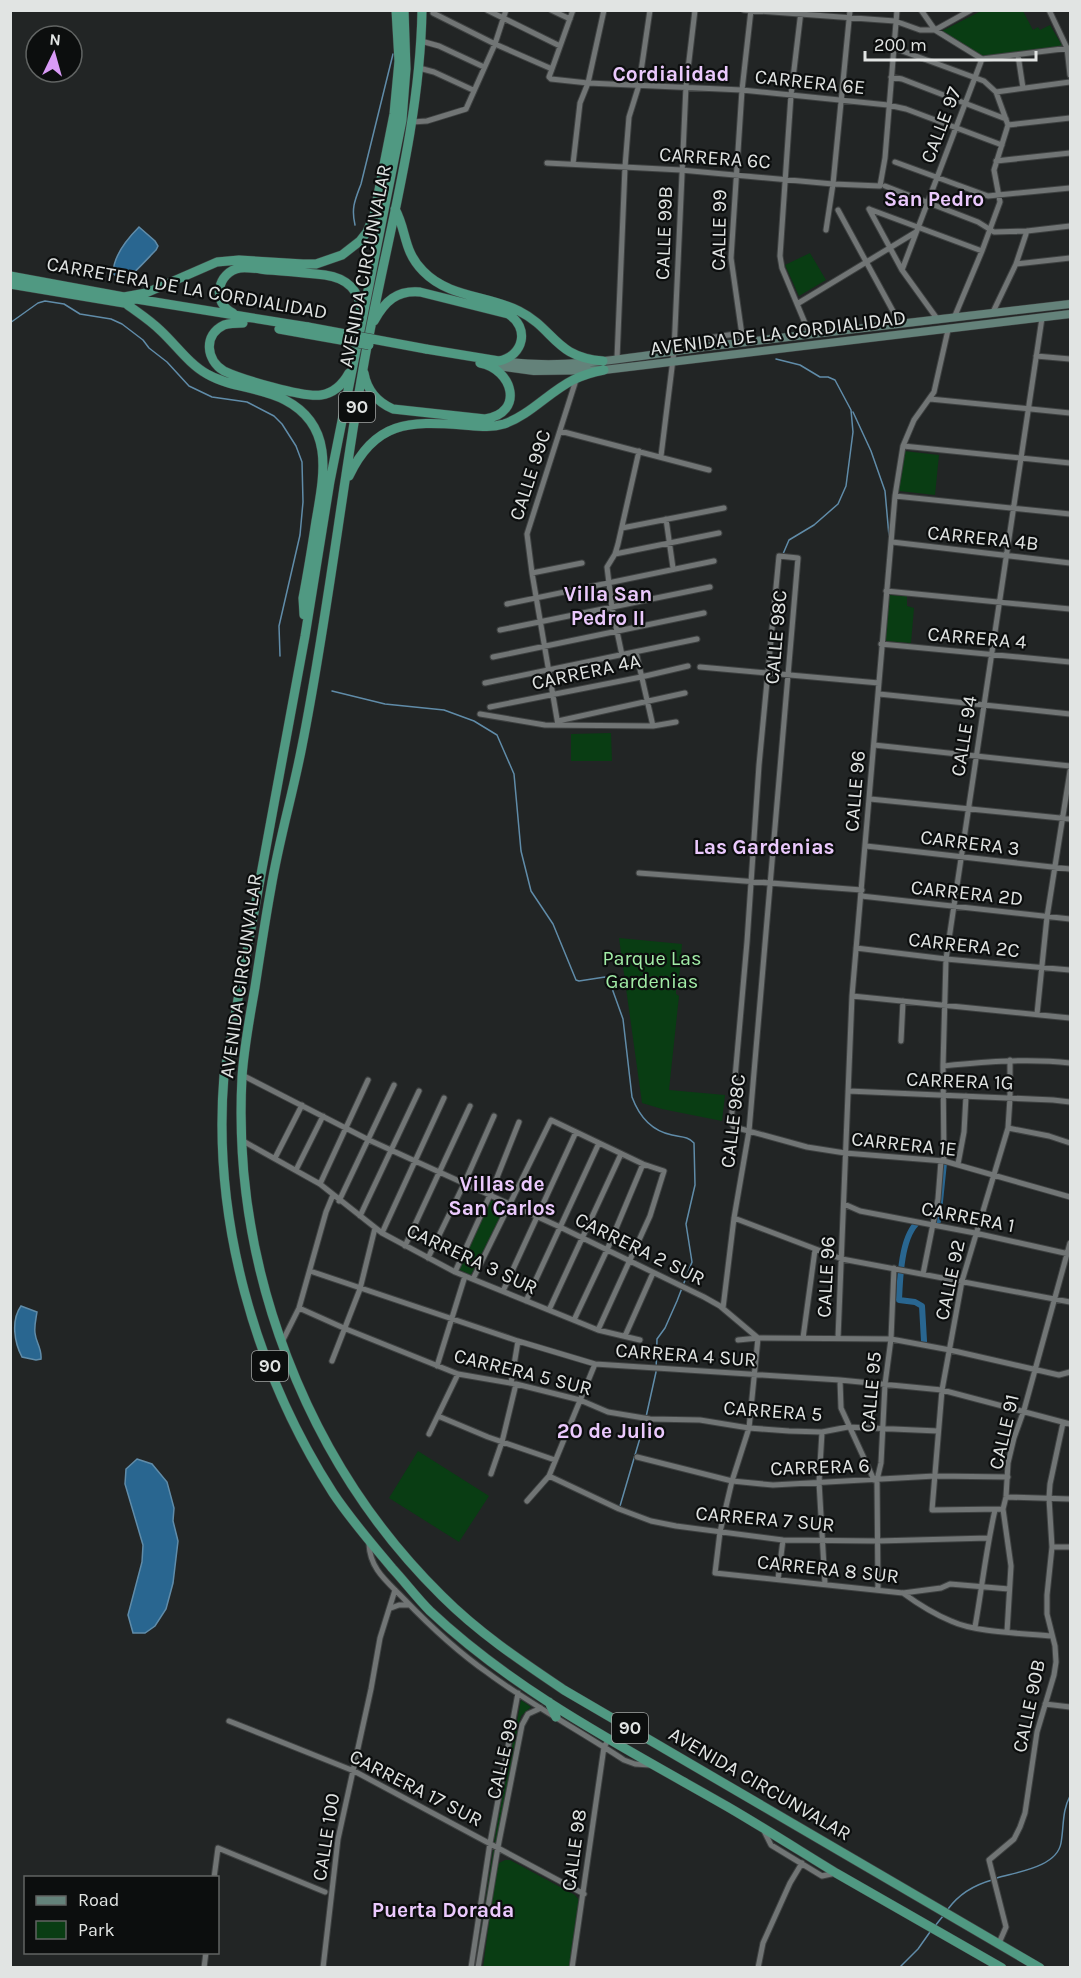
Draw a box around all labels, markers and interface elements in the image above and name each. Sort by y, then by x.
north arrow [24,24,84,84]
scale bar [865,24,1036,62]
text: N [49,30,62,50]
text: 200 m [874,34,927,56]
district label: Cordialidad [613,62,729,86]
street label: CARRERA 6E [754,65,866,99]
street label: CALLE 97 [916,83,966,166]
street label: CARRERA 6C [658,143,772,173]
street label: AVENIDA CIRCUNVALAR [334,162,396,370]
street label: CALLE 99B [651,186,677,280]
district label: San Pedro [884,187,984,211]
street label: CALLE 99 [707,189,731,271]
street label: CARRETERA DE LA CORDIALIDAD [45,252,329,324]
street label: AVENIDA DE LA CORDIALIDAD [649,306,907,360]
road number: 90 [339,392,375,422]
street label: CALLE 99C [505,427,555,523]
street label: CARRERA 4B [926,521,1040,555]
district label: Villa San Pedro II [564,582,652,630]
street label: CALLE 98C [760,589,792,685]
street label: CARRERA 4 [927,622,1027,654]
street label: CARRERA 4A [529,649,643,695]
street label: CALLE 94 [946,694,982,778]
street label: CALLE 96 [840,749,870,833]
street label: CARRERA 3 [919,826,1021,860]
district label: Las Gardenias [693,835,835,859]
street label: AVENIDA CIRCUNVALAR [215,872,267,1080]
street label: CARRERA 2D [910,876,1024,910]
street label: CARRERA 2C [907,928,1021,962]
park label: Parque Las Gardenias [603,947,702,993]
street label: CARRERA 1G [906,1068,1014,1094]
street label: CALLE 98C [716,1073,750,1169]
street label: CARRERA 1E [850,1127,958,1161]
district label: Villas de San Carlos [448,1172,556,1220]
street label: CARRERA 1 [919,1197,1017,1237]
street label: CARRERA 2 SUR [571,1208,709,1290]
street label: CARRERA 3 SUR [403,1219,541,1299]
street label: CALLE 96 [812,1236,840,1318]
street label: CALLE 92 [930,1238,970,1322]
street label: CARRERA 4 SUR [615,1339,757,1371]
street label: CARRERA 5 SUR [452,1344,594,1400]
street label: CALLE 95 [856,1350,886,1434]
road number: 90 [252,1351,288,1381]
street label: CALLE 91 [984,1392,1024,1472]
street label: CARRERA 5 [723,1396,823,1426]
district label: 20 de Julio [557,1419,665,1443]
street label: CARRERA 6 [770,1454,870,1480]
street label: CARRERA 7 SUR [694,1501,836,1537]
street label: CARRERA 8 SUR [756,1550,900,1588]
street label: CALLE 90B [1008,1657,1050,1755]
road number: 90 [612,1713,648,1743]
street label: CALLE 99 [482,1717,522,1801]
street label: AVENIDA CIRCUNVALAR [665,1722,855,1846]
street label: CARRERA 17 SUR [346,1745,486,1831]
street label: CALLE 100 [308,1791,344,1883]
street label: CALLE 98 [557,1808,591,1892]
legend [24,1876,219,1954]
text: Road [78,1889,119,1911]
district label: Puerta Dorada [372,1898,514,1922]
text: Park [78,1919,115,1941]

